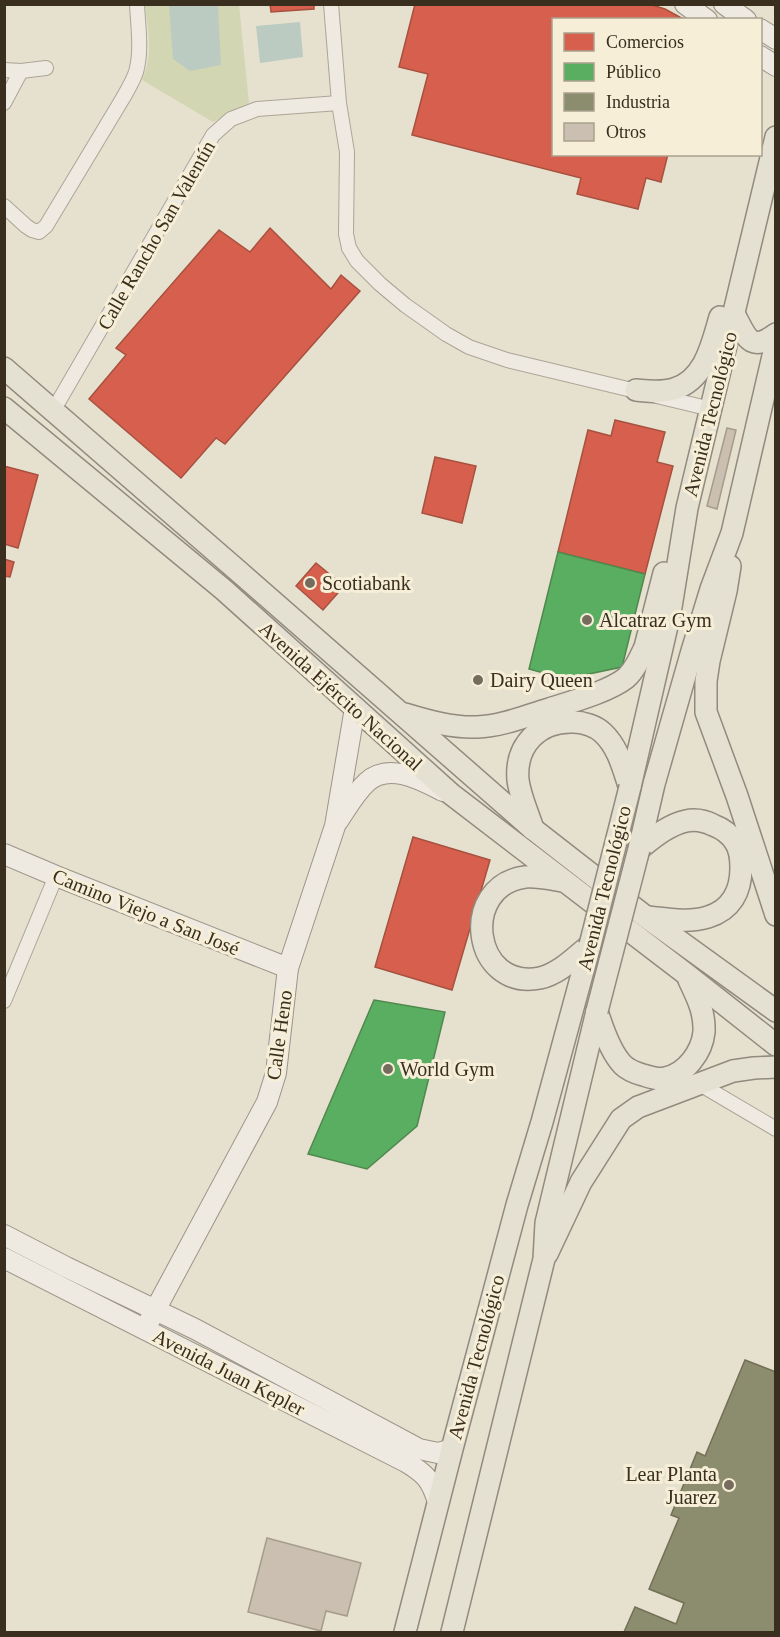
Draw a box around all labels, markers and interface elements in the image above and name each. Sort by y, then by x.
legend [552,18,762,156]
text: Comercios [606,32,684,52]
text: Público [606,62,661,82]
text: Industria [606,92,670,112]
text: Otros [606,122,646,142]
street label: Calle Rancho San Valentín [93,137,219,333]
street label: Avenida Tecnológico [679,329,742,499]
place label: Scotiabank [322,572,411,594]
marker: Scotiabank [303,576,317,590]
place label: Alcatraz Gym [599,609,712,632]
marker: Alcatraz Gym [580,613,594,627]
street label: Avenida Ejército Nacional [254,617,427,776]
place label: Dairy Queen [490,669,593,692]
marker: Dairy Queen [471,673,485,687]
street label: Avenida Tecnológico [573,803,636,973]
street label: Camino Viejo a San José [49,864,243,961]
street label: Calle Heno [262,989,296,1081]
place label: World Gym [400,1058,495,1081]
marker: World Gym [381,1062,395,1076]
street label: Avenida Tecnológico [443,1272,510,1442]
street label: Avenida Juan Kepler [149,1324,309,1421]
place label: Lear Planta Juarez [625,1463,717,1508]
marker: Lear Planta Juarez [722,1478,736,1492]

